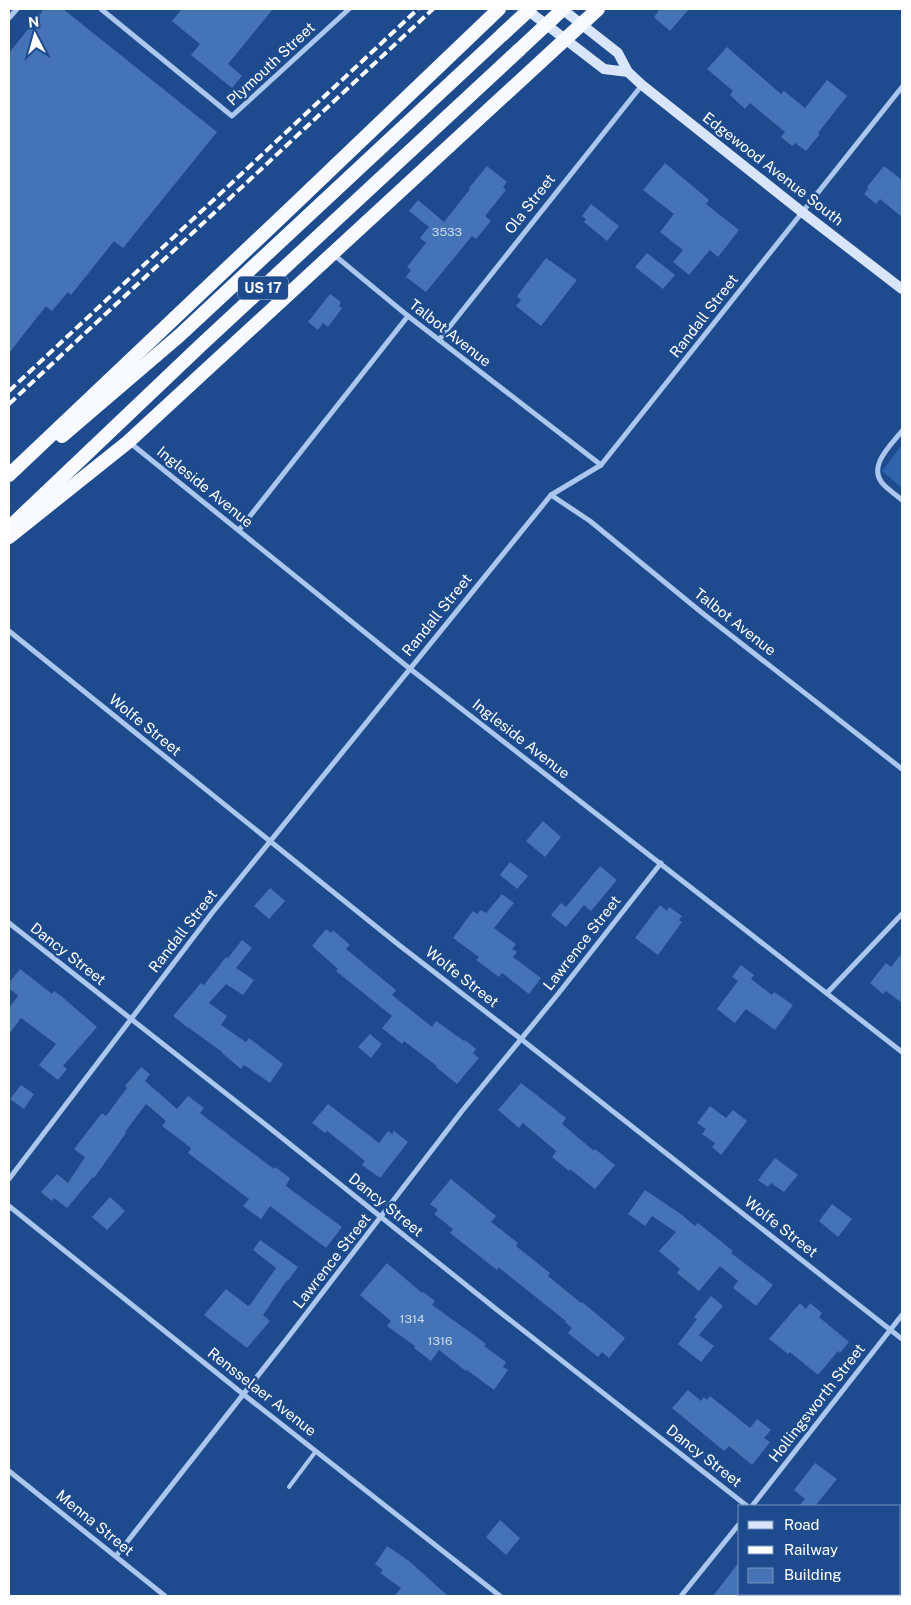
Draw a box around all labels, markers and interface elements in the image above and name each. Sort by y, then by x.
north arrow [10,10,60,60]
text: N [27,14,40,31]
street label: Plymouth Street [223,18,318,109]
street label: Edgewood Avenue South [700,109,847,229]
street label: Ola Street [501,170,558,237]
house number: 3533 [432,225,462,239]
street label: Randall Street [666,271,741,361]
road number: US 17 [238,276,288,300]
street label: Talbot Avenue [406,295,494,370]
street label: Ingleside Avenue [154,443,257,531]
street label: Randall Street [398,570,475,659]
street label: Talbot Avenue [691,584,779,659]
street label: Wolfe Street [106,690,185,759]
street label: Ingleside Avenue [469,695,573,782]
street label: Randall Street [145,886,220,976]
street label: Lawrence Street [539,892,624,993]
street label: Dancy Street [27,919,109,988]
street label: Wolfe Street [422,943,502,1010]
street label: Dancy Street [346,1169,427,1240]
street label: Wolfe Street [741,1193,821,1260]
street label: Lawrence Street [289,1210,374,1311]
house number: 1314 [400,1312,425,1326]
house number: 1316 [428,1334,452,1348]
street label: Hollingsworth Street [765,1340,868,1465]
street label: Rensselaer Avenue [205,1344,320,1439]
street label: Dancy Street [663,1421,745,1490]
street label: Menna Street [53,1486,138,1559]
legend [738,1505,901,1595]
text: Road [784,1516,820,1533]
text: Railway [784,1541,838,1558]
text: Building [784,1566,842,1583]

